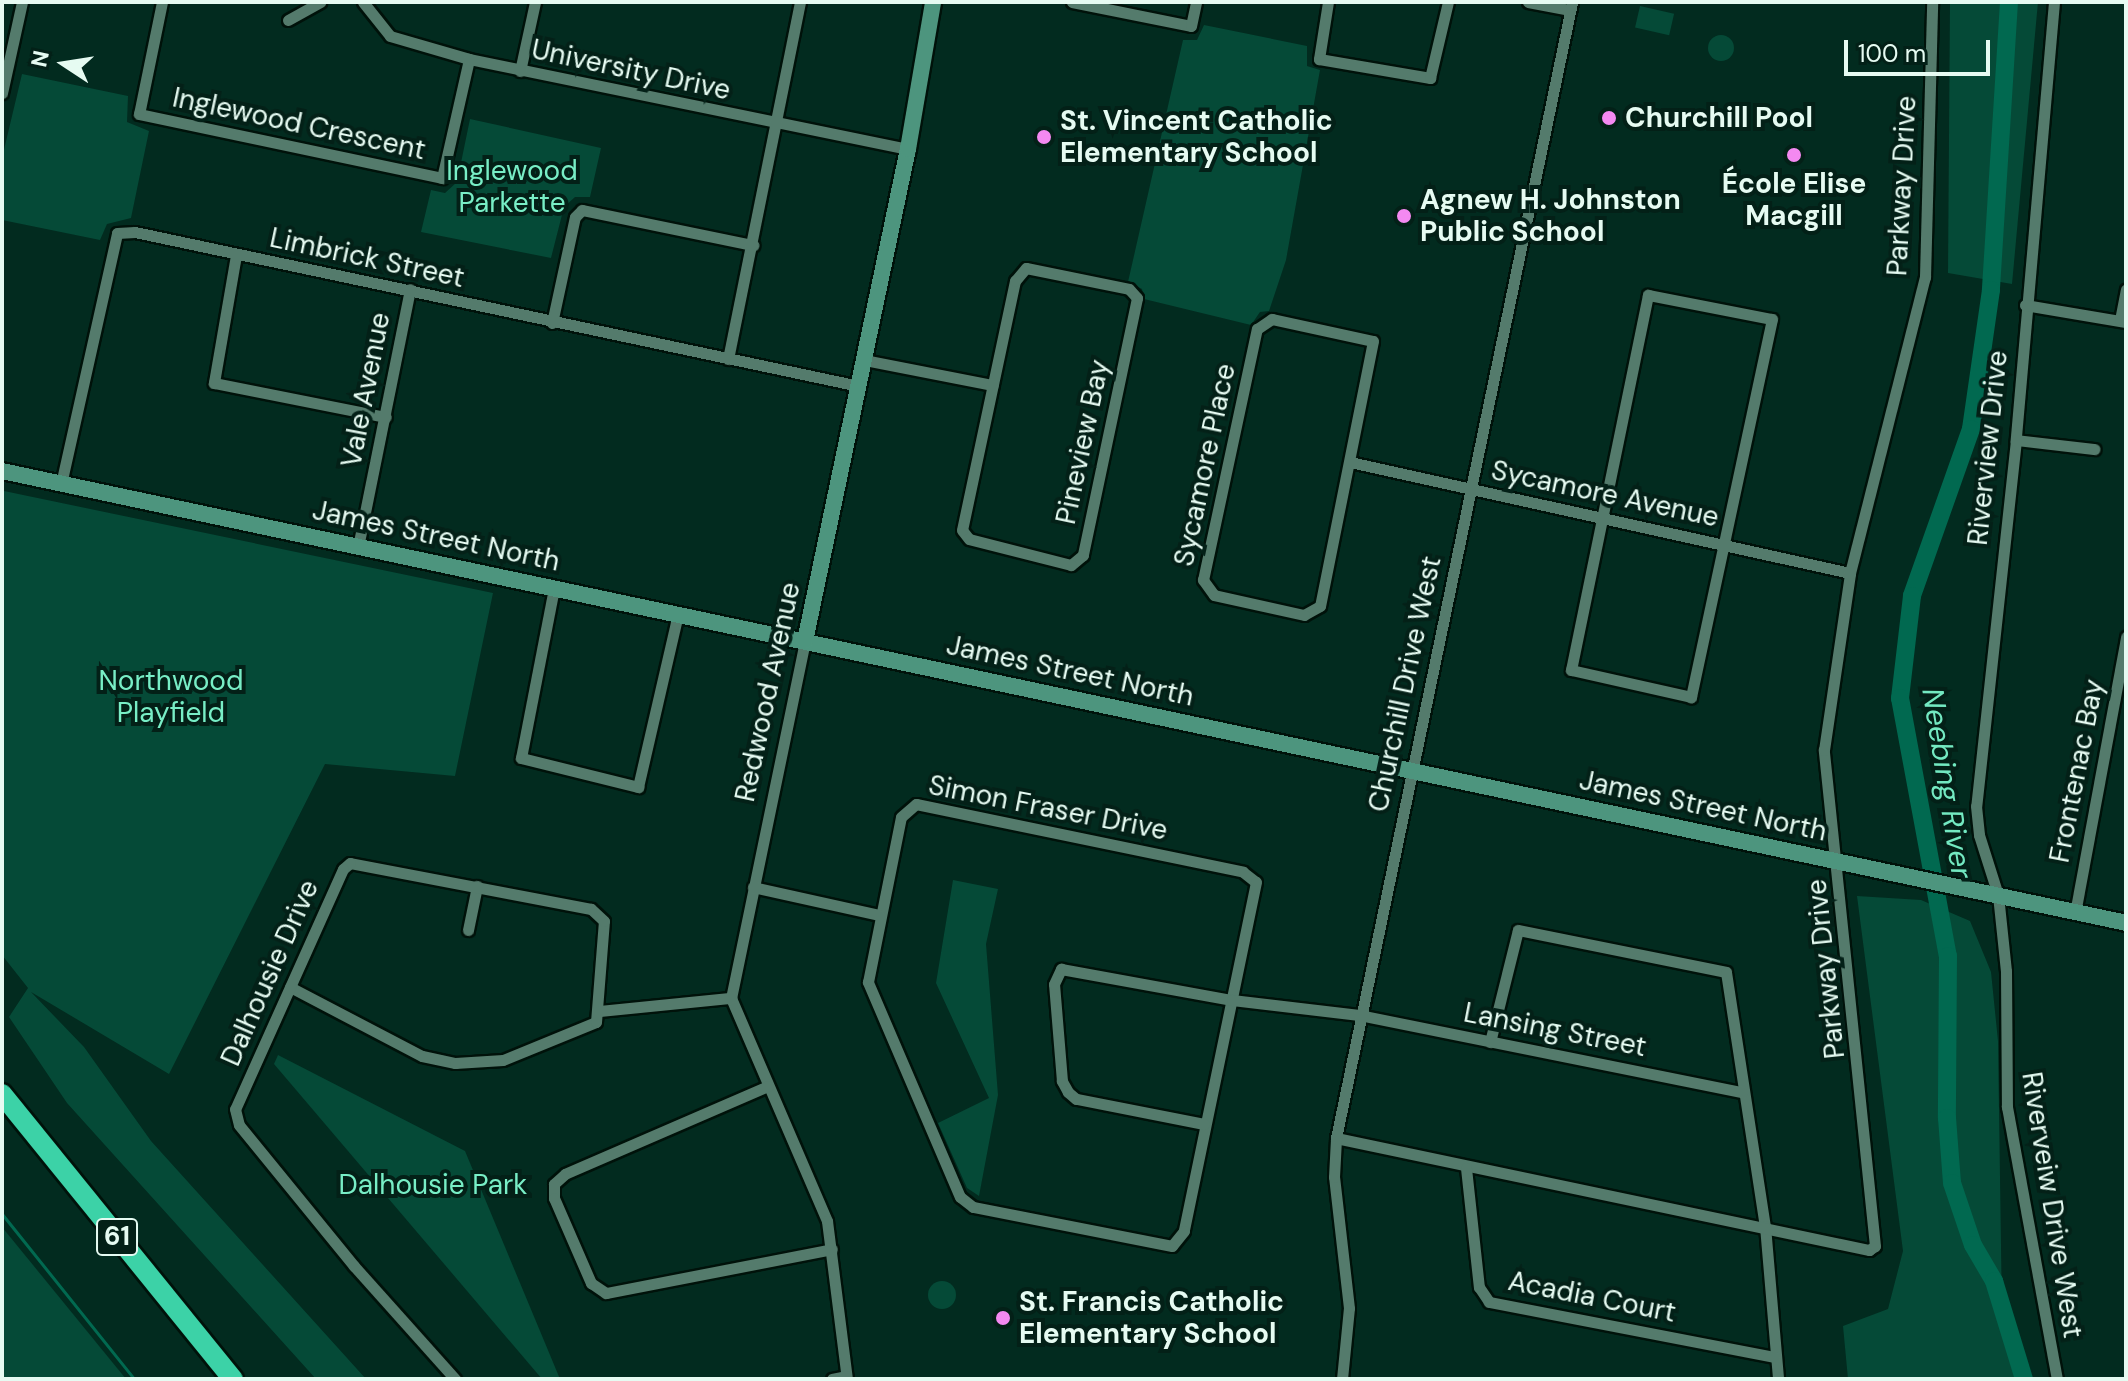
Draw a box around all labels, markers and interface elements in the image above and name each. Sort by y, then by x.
north arrow [24,24,104,104]
scale bar [1848,24,1994,74]
street label: University Drive [528,33,734,107]
text: 100 m [1858,38,1926,69]
text: N [24,48,56,70]
street label: Inglewood Crescent [169,81,429,167]
street label: Parkway Drive [1881,95,1923,277]
place label: Churchill Pool [1625,101,1813,135]
place label: St. Vincent Catholic Elementary School [1060,104,1333,170]
marker: Churchill Pool [1600,109,1618,127]
marker: St. Vincent Catholic Elementary School [1035,128,1053,146]
marker: École Elise Macgill [1785,146,1803,164]
park label: Inglewood Parkette [446,154,578,220]
place label: École Elise Macgill [1722,167,1866,233]
place label: Agnew H. Johnston Public School [1420,183,1681,249]
marker: Agnew H. Johnston Public School [1395,207,1413,225]
street label: Limbrick Street [267,221,467,295]
street label: Vale Avenue [335,310,397,470]
street label: Riverview Drive [1961,349,2015,547]
street label: Pineview Bay [1049,357,1117,527]
street label: Sycamore Place [1167,361,1243,569]
street label: Sycamore Avenue [1488,453,1722,535]
street label: James Street North [309,493,563,579]
street label: Churchill Drive West [1361,553,1449,815]
street label: Redwood Avenue [728,579,808,805]
street label: James Street North [943,628,1197,714]
park label: Northwood Playfield [99,664,243,730]
street label: Frontenac Bay [2043,677,2111,865]
water label: Neebing River [1914,685,1980,881]
street label: James Street North [1576,763,1830,849]
street label: Simon Fraser Drive [926,768,1170,848]
street label: Dalhousie Drive [214,875,326,1071]
street label: Parkway Drive [1800,878,1852,1060]
street label: Lansing Street [1461,996,1649,1064]
street label: Riverveiw Drive West [2014,1070,2090,1340]
park label: Dalhousie Park [339,1168,527,1202]
road number: 61 [95,1215,139,1259]
street label: Acadia Court [1505,1264,1679,1330]
place label: St. Francis Catholic Elementary School [1019,1285,1284,1351]
marker: St. Francis Catholic Elementary School [994,1309,1012,1327]

